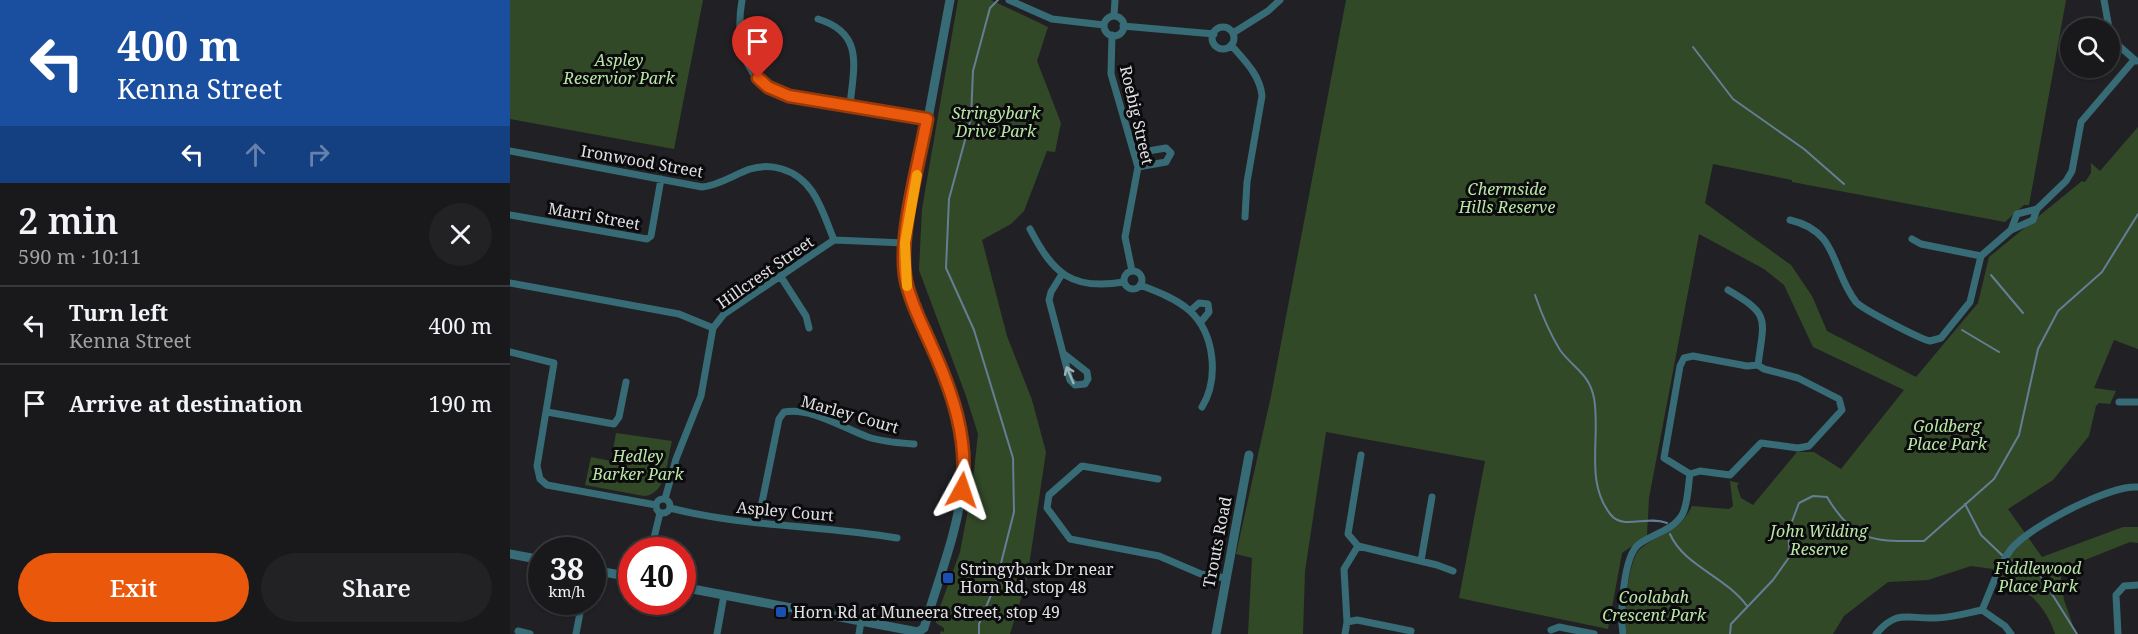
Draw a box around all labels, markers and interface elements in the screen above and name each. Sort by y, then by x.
text: 400 m [117,16,241,73]
pin [732,16,783,78]
map controls [2060,18,2120,78]
button: search [2060,18,2120,78]
icon: left [18,24,96,102]
icon: arrive [741,25,774,58]
park label: Aspley Reservior Park [562,49,676,89]
street label: Roebig Street [1115,64,1159,167]
text: Kenna Street [117,70,282,107]
park label: Stringybark Drive Park [952,102,1041,142]
icon: left [176,138,209,171]
icon: ahead [239,138,272,171]
icon: right [302,138,335,171]
street label: Ironwood Street [579,139,705,183]
park label: Chermside Hills Reserve [1458,178,1555,218]
text: 2 min [18,196,119,245]
street label: Marri Street [546,197,642,235]
button: close [429,203,492,266]
street label: Hillcrest Street [712,230,818,314]
text: 590 m · 10:11 [18,243,141,270]
text: Turn left [69,297,168,327]
icon: left [18,309,51,342]
text: 400 m [429,310,492,340]
text: Kenna Street [69,327,191,354]
one-way arrow [1064,366,1075,384]
icon: arrive [18,387,51,420]
text: Arrive at destination [69,388,303,418]
text: 190 m [429,388,492,418]
street label: Marley Court [799,390,902,439]
park label: Goldberg Place Park [1906,415,1988,455]
park label: Hedley Barker Park [591,445,685,485]
position arrow [930,458,994,522]
street label: Trouts Road [1197,494,1237,589]
street label: Aspley Court [736,496,835,526]
park label: John Wilding Reserve [1767,520,1869,560]
speed limit sign: 40 [618,537,696,615]
text: 38 [550,548,584,589]
button: Exit [18,553,249,622]
button: Share [261,553,492,622]
park label: Fiddlewood Place Park [1994,557,2082,597]
place label: Stringybark Dr near Horn Rd, stop 48 [960,558,1114,598]
marker: Stringybark Dr near Horn Rd, stop 48 [941,571,955,585]
text: km/h [549,581,585,601]
park label: Coolabah Crescent Park [1602,586,1707,626]
place label: Horn Rd at Muneera Street, stop 49 [793,601,1060,623]
marker: Horn Rd at Muneera Street, stop 49 [774,605,788,619]

